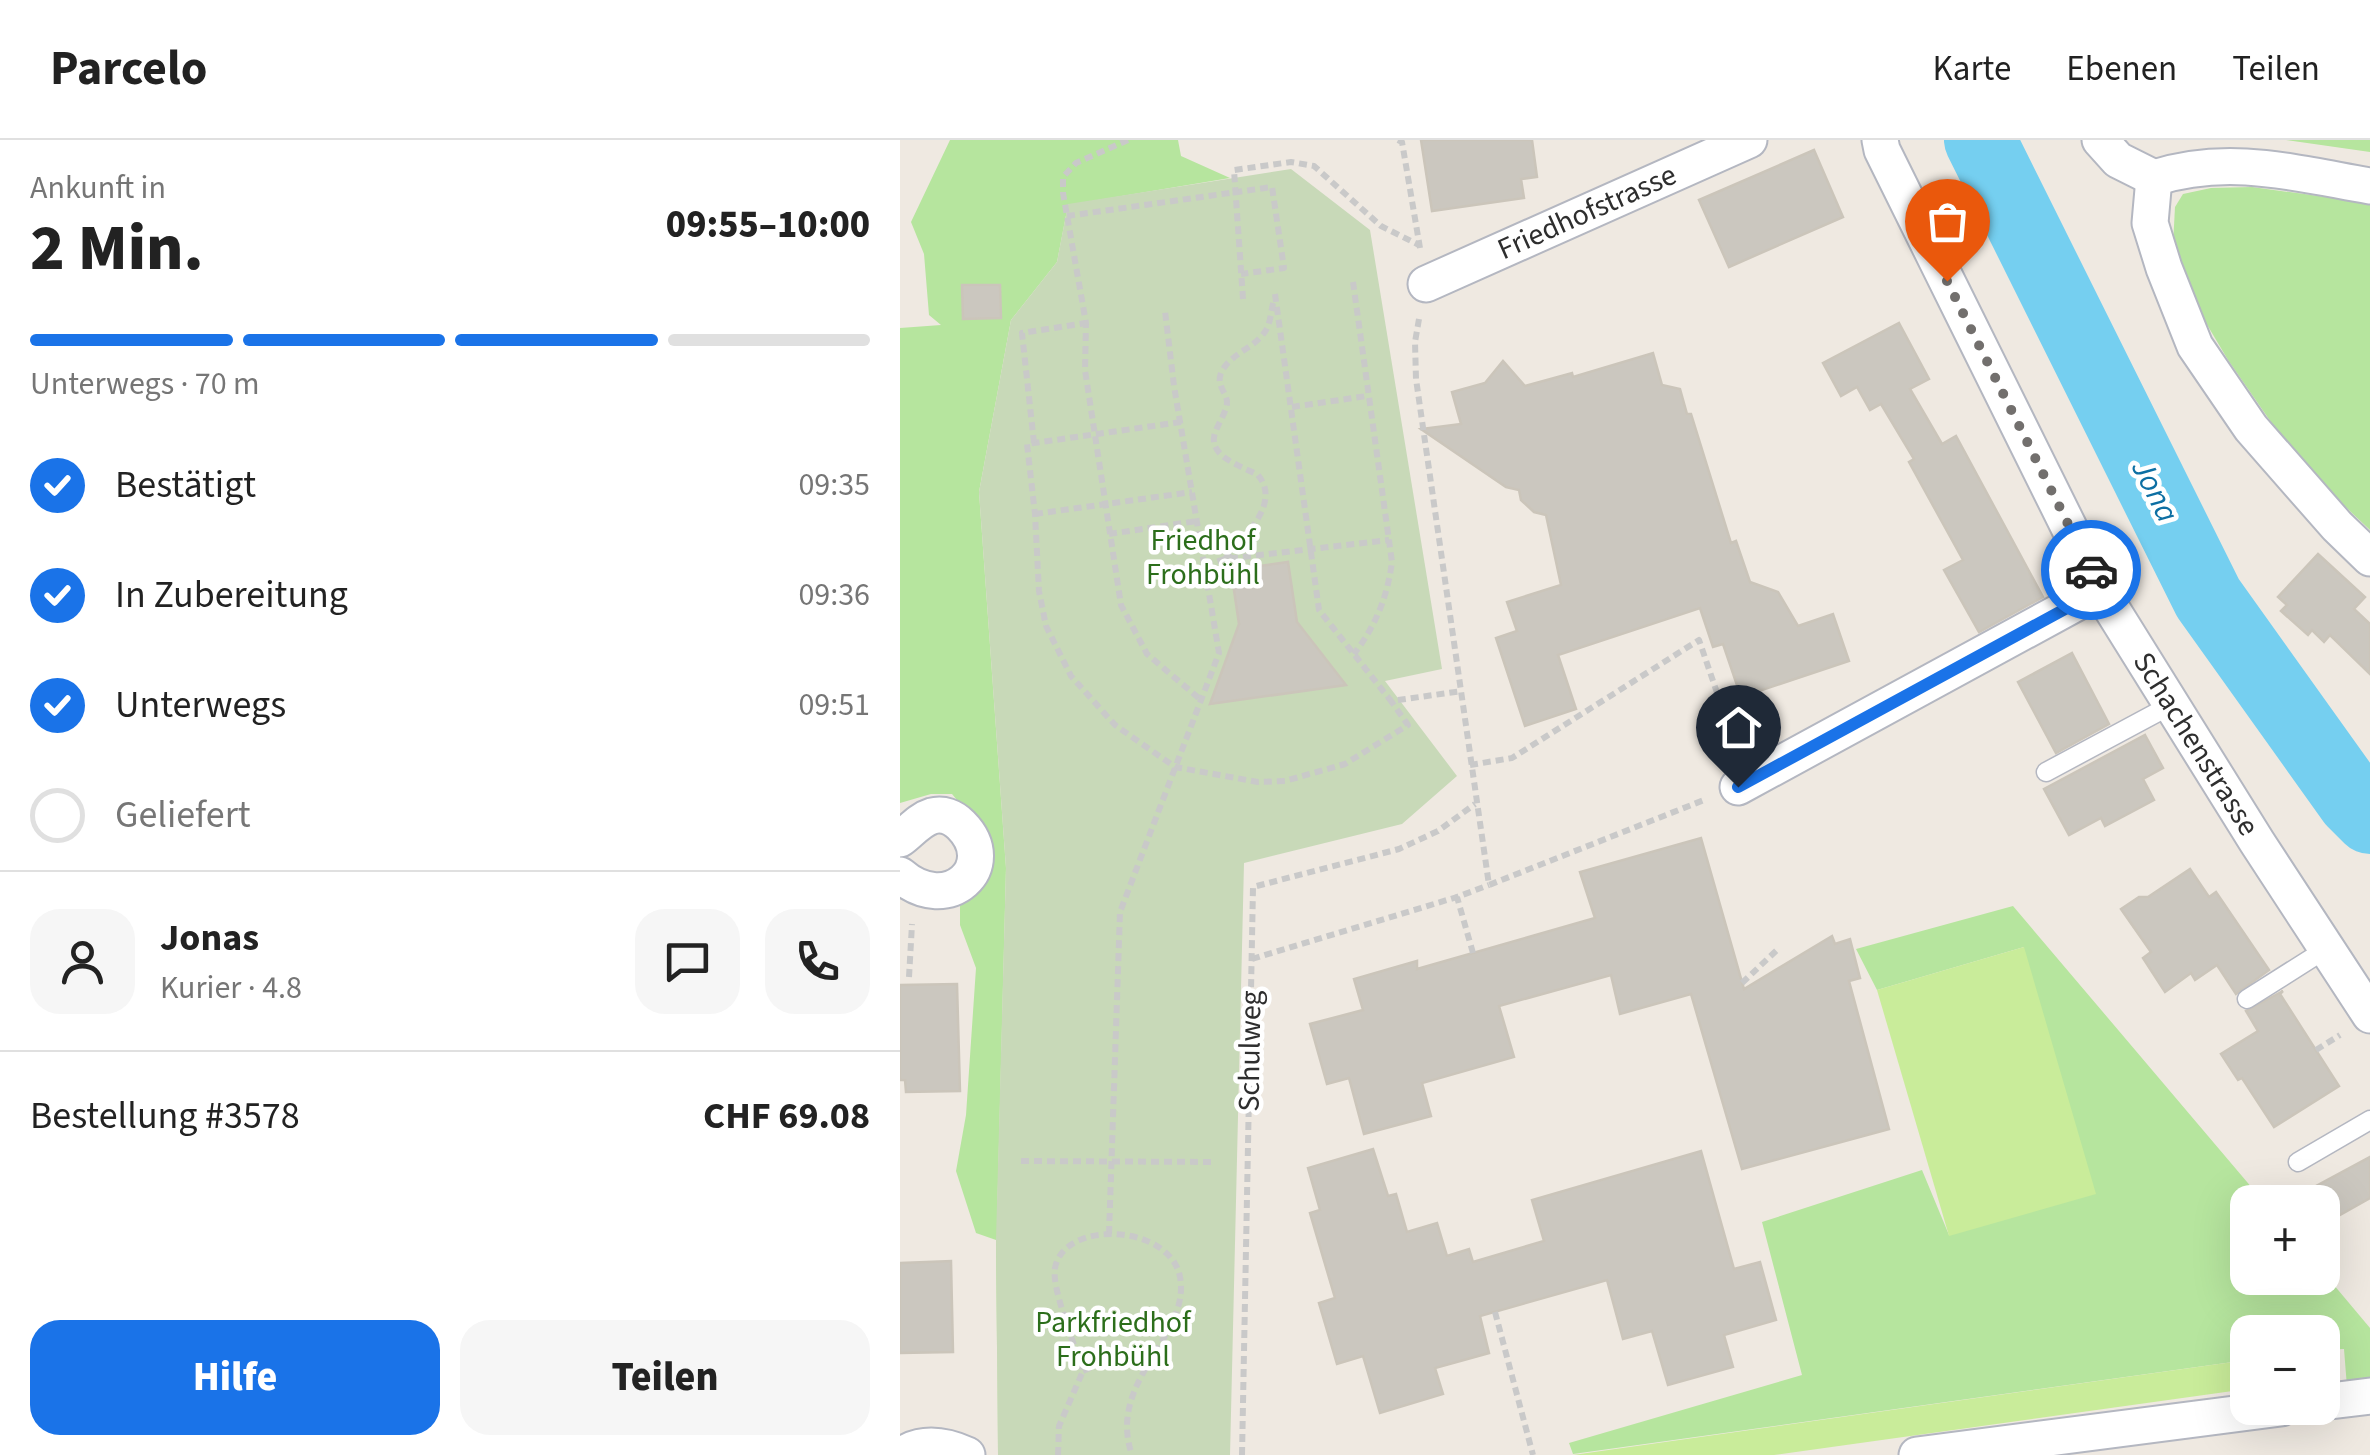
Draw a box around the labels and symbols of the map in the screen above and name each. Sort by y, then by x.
street label: Friedhofstrasse [1491,153,1683,271]
pin [1905,179,1990,282]
water label: Jona [2119,451,2190,530]
park label: Friedhof Frohbühl [1146,519,1260,596]
courier [2041,520,2141,620]
street label: Schachenstrasse [2122,644,2270,844]
pin [1696,685,1781,788]
street label: Schulweg [1227,990,1273,1112]
park label: Parkfriedhof Frohbühl [1035,1301,1192,1378]

